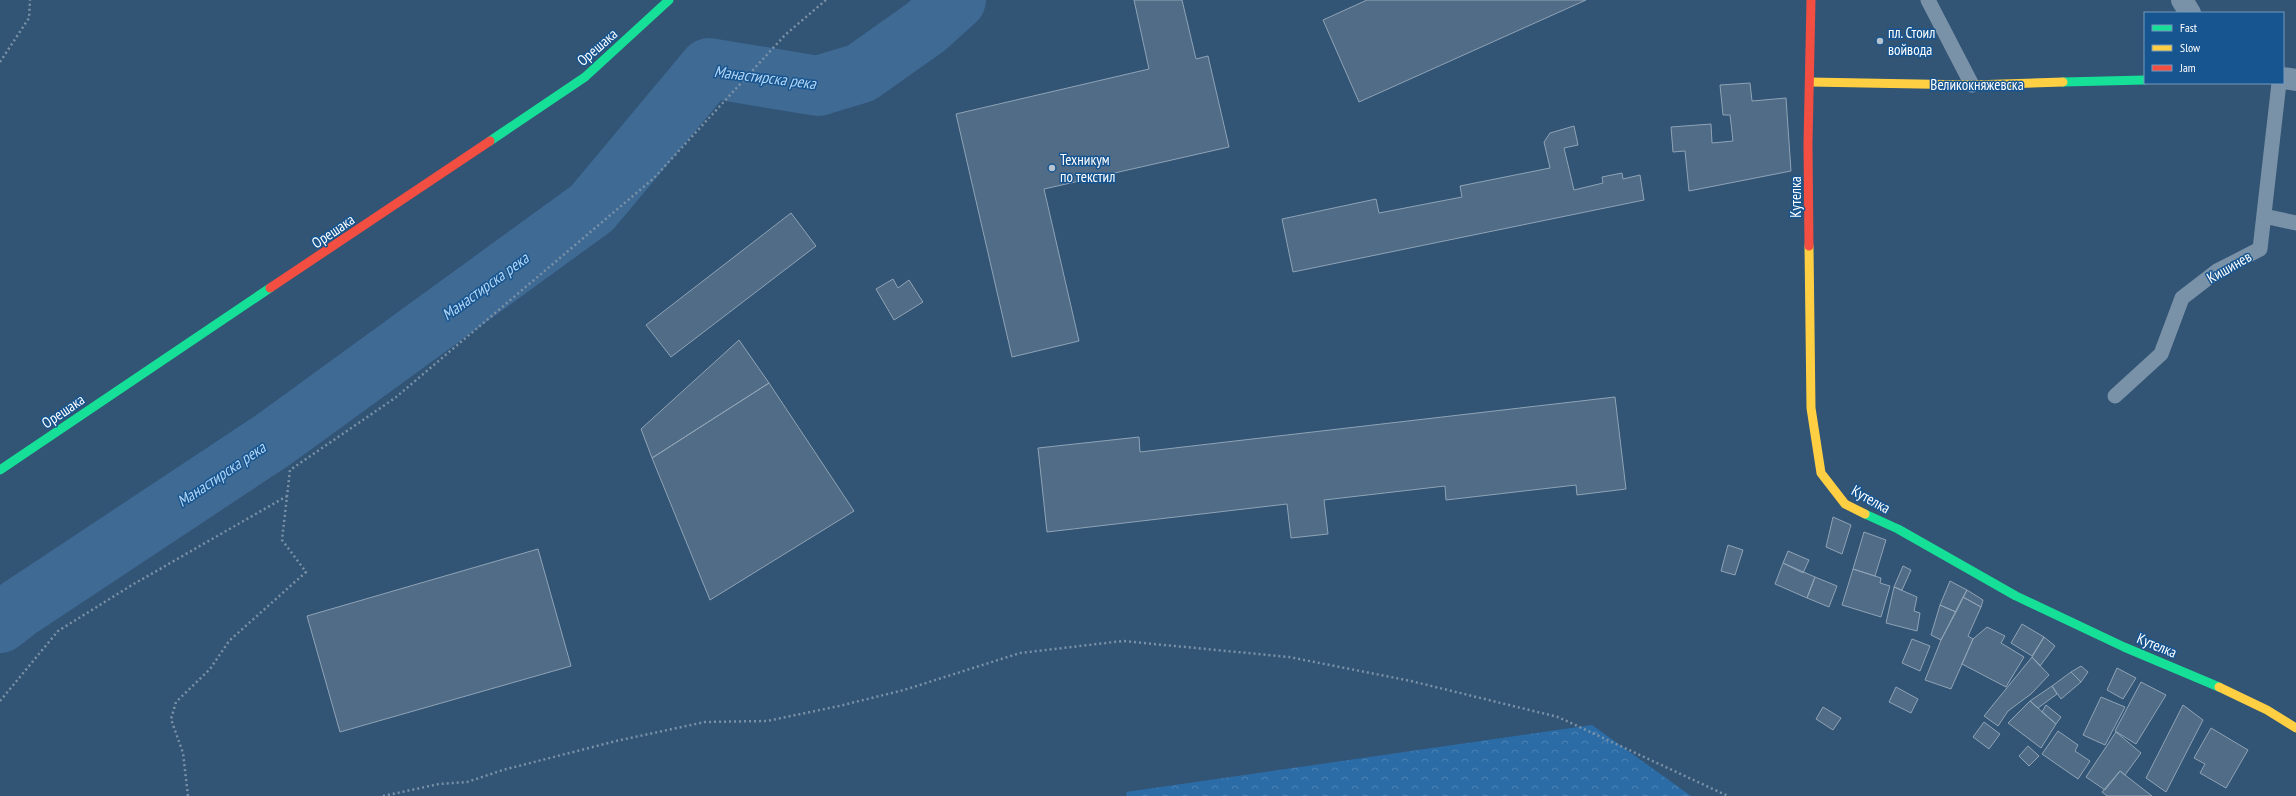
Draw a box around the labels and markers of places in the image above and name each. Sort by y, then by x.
place label: пл. Стоил войвода [1888,23,1935,59]
marker: пл. Стоил войвода [1875,36,1885,46]
place label: Техникум по текстил [1060,150,1115,186]
marker: Техникум по текстил [1047,163,1057,173]

